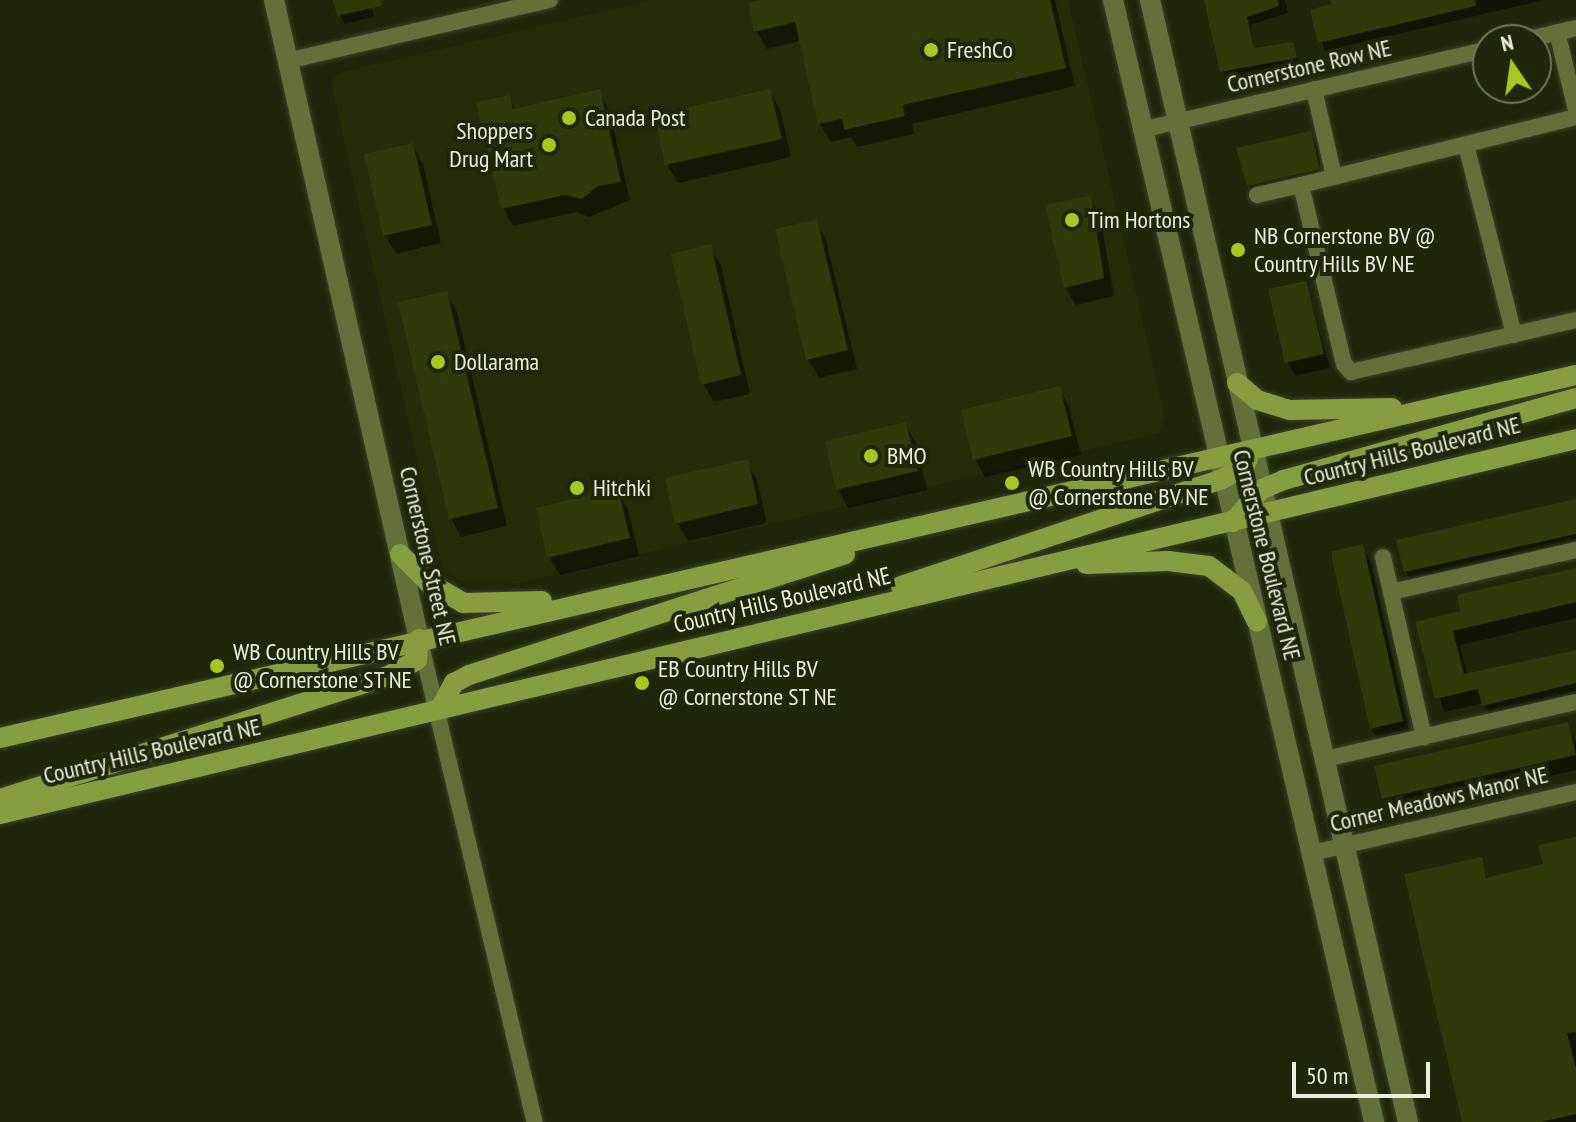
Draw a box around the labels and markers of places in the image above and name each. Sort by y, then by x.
place label: FreshCo [947,36,1013,64]
marker: FreshCo [922,41,940,59]
place label: Canada Post [585,104,686,132]
marker: Canada Post [560,109,578,127]
place label: Shoppers Drug Mart [449,117,533,173]
marker: Shoppers Drug Mart [540,136,558,154]
place label: Tim Hortons [1088,206,1190,234]
marker: Tim Hortons [1063,211,1081,229]
place label: NB Cornerstone BV @ Country Hills BV NE [1254,222,1436,278]
marker: NB Cornerstone BV @ Country Hills BV NE [1229,241,1247,259]
place label: Dollarama [454,348,539,376]
marker: Dollarama [429,353,447,371]
place label: BMO [887,442,927,470]
marker: BMO [862,447,880,465]
place label: WB Country Hills BV @ Cornerstone BV NE [1028,455,1209,511]
place label: Hitchki [593,474,651,502]
marker: WB Country Hills BV @ Cornerstone BV NE [1003,474,1021,492]
marker: Hitchki [568,479,586,497]
place label: WB Country Hills BV @ Cornerstone ST NE [233,638,413,694]
place label: EB Country Hills BV @ Cornerstone ST NE [658,655,838,711]
marker: WB Country Hills BV @ Cornerstone ST NE [208,657,226,675]
marker: EB Country Hills BV @ Cornerstone ST NE [633,674,651,692]

